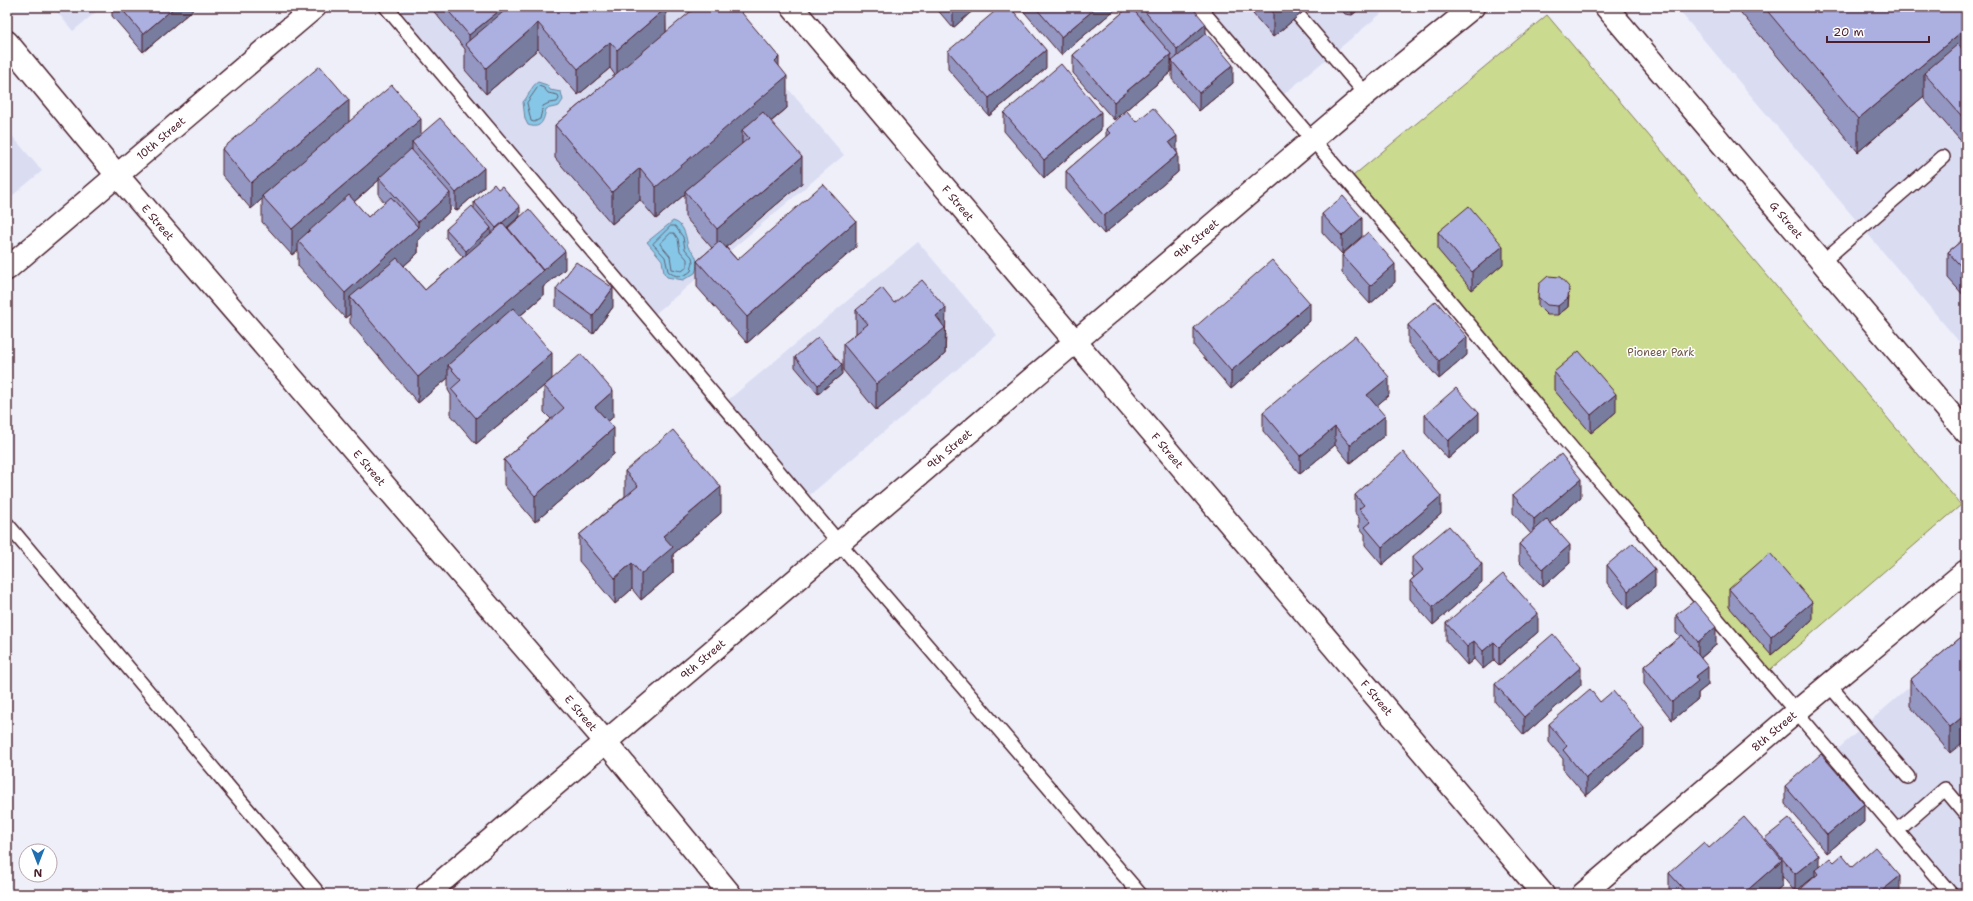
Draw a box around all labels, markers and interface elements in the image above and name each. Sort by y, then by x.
scale bar [1827,18,1929,44]
text: 20 m [1833,24,1864,40]
street label: 10th Street [134,113,189,164]
street label: F Street [938,182,977,225]
street label: G Street [1766,198,1806,242]
street label: E Street [138,201,177,244]
street label: 9th Street [1170,216,1222,263]
park label: Pioneer Park [1627,345,1695,360]
street label: 9th Street [924,426,976,473]
street label: F Street [1148,430,1187,472]
street label: E Street [349,447,389,489]
street label: 9th Street [677,636,729,683]
street label: F Street [1357,677,1396,719]
street label: E Street [561,692,600,735]
street label: 8th Street [1748,708,1800,755]
north arrow [18,843,58,883]
text: N [33,865,42,880]

